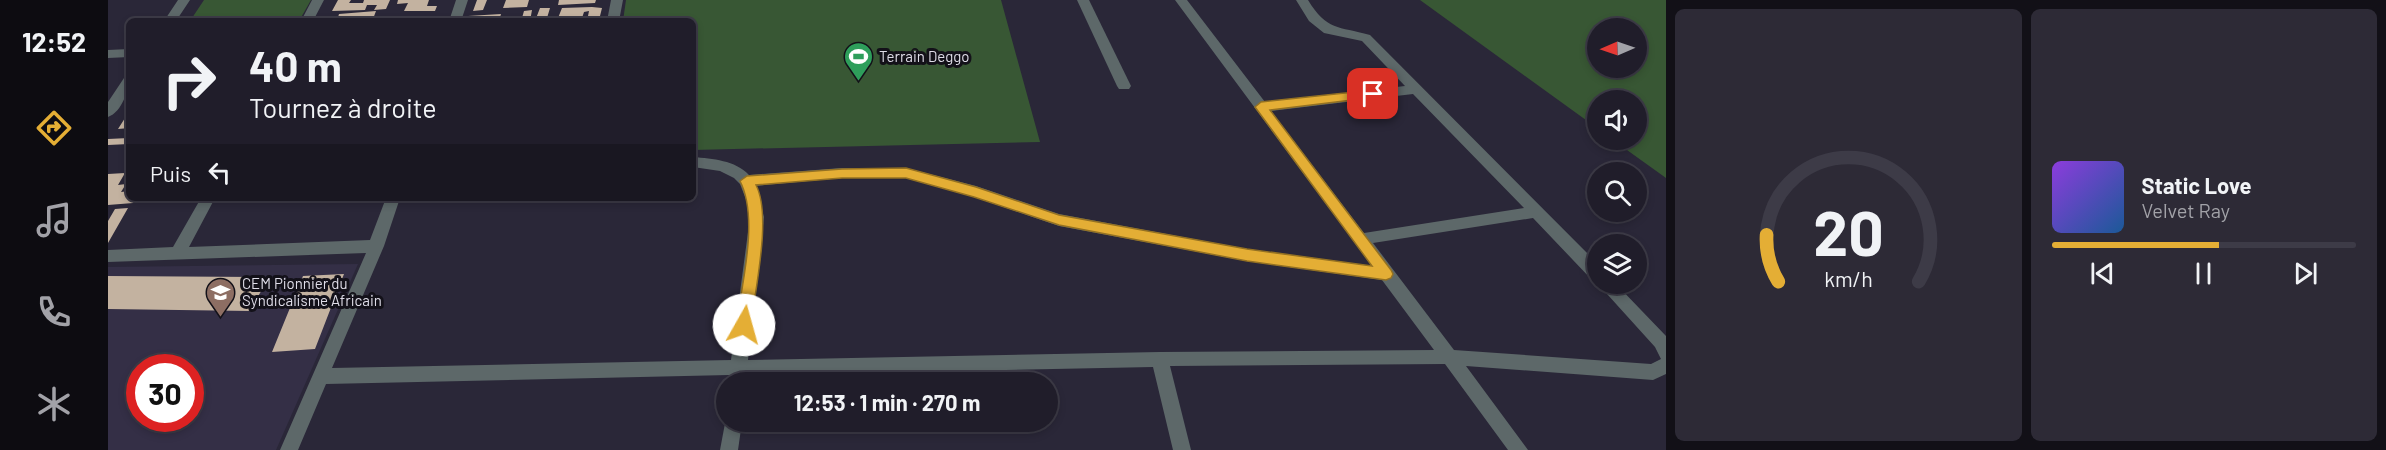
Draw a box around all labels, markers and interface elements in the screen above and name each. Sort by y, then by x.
north arrow [1587,18,1647,78]
map controls [1587,18,1647,294]
text: 12:52 [22,25,86,57]
text: 40 m [249,40,342,90]
sports icon: Terrain Deggo [842,40,874,82]
icon: right [150,42,228,120]
place label: Terrain Deggo [879,47,969,65]
pin [1347,68,1398,119]
icon: arrive [1356,77,1389,110]
button: sound [1587,90,1647,150]
text: Tournez à droite [249,91,437,123]
icon: directions [33,107,75,149]
icon: left [203,156,236,189]
text: Puis [150,160,191,186]
button: search [1587,162,1647,222]
text: Static Love [2142,172,2251,198]
text: 20 [1813,194,1884,268]
text: Velvet Ray [2142,198,2230,222]
icon: music [33,199,75,241]
button: layers [1587,234,1647,294]
icon: previous [2086,257,2119,290]
icon: pause [2187,257,2220,290]
icon: next [2289,257,2322,290]
text: km/h [1824,266,1873,291]
place label: CEM Pionnier du Syndicalisme Africain [242,274,382,309]
school or university icon: CEM Pionnier du Syndicalisme Africain [205,276,237,318]
icon: phone [33,291,75,333]
position arrow [712,293,776,357]
speed limit sign: 30 [126,354,204,432]
icon: climate [33,383,75,425]
text: 12:53 · 1 min · 270 m [794,389,980,415]

